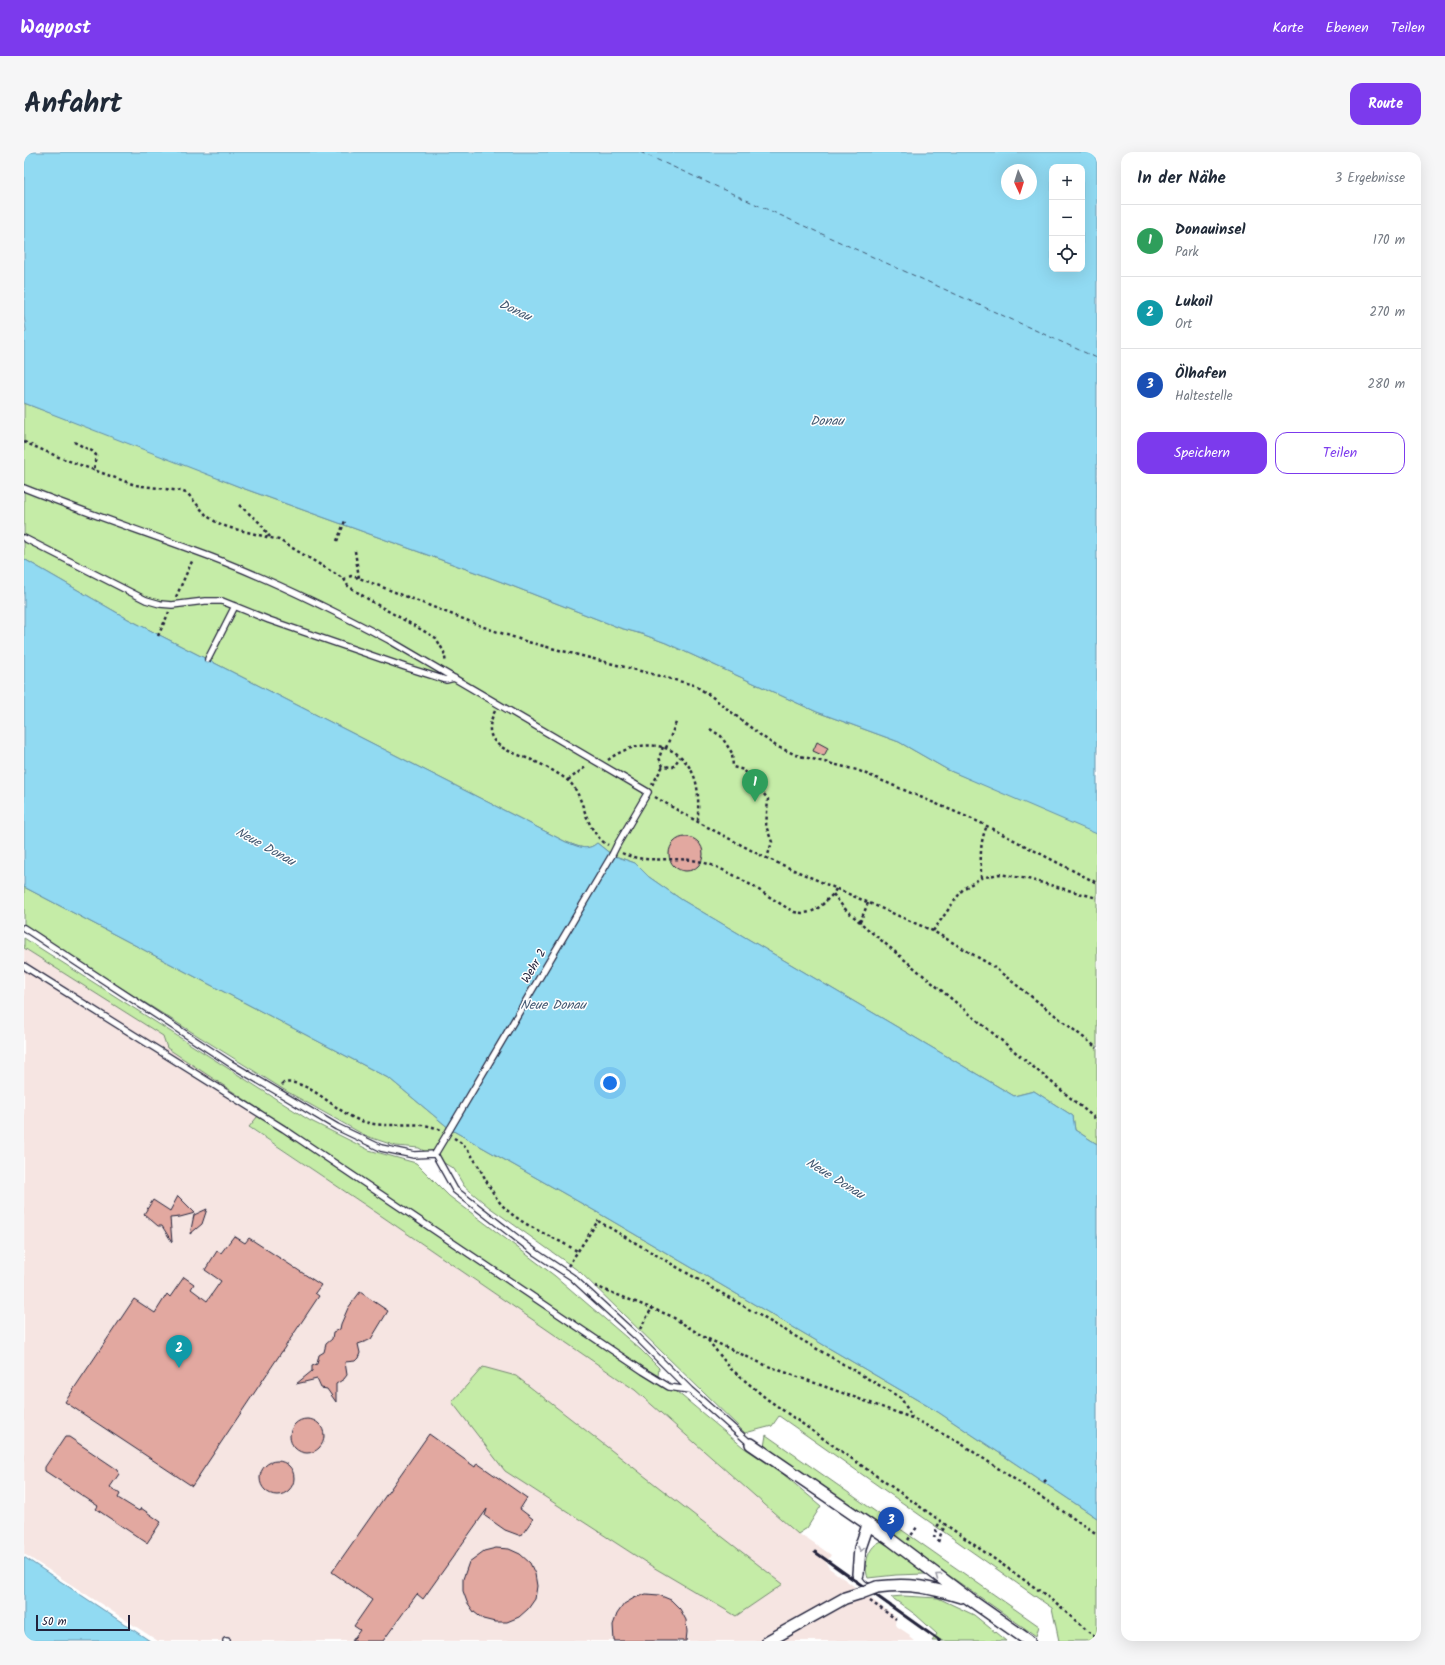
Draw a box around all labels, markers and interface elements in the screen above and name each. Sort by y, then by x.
text: Waypost [20,13,91,43]
text: Karte [1272,17,1304,39]
text: Ebenen [1326,17,1369,39]
text: Teilen [1391,17,1425,39]
text: Anfahrt [24,82,122,127]
button: Route [1350,83,1421,125]
north arrow [1001,164,1037,200]
map controls [1049,164,1085,272]
button: + [1049,164,1085,200]
text: In der Nähe [1137,165,1226,192]
text: 3 Ergebnisse [1335,168,1405,189]
button: − [1049,200,1085,236]
text: Donauinsel [1175,218,1246,242]
text: 1 [1148,230,1152,251]
text: 170 m [1373,230,1405,251]
button: locate [1049,236,1085,272]
text: Park [1175,242,1199,263]
text: Lukoil [1175,290,1213,314]
water label: Donau [495,294,536,328]
text: 2 [1146,302,1154,323]
text: 270 m [1369,302,1405,323]
text: Ort [1175,314,1192,335]
text: Ölhafen [1175,362,1227,386]
text: 3 [1146,374,1154,395]
text: 280 m [1368,374,1405,395]
text: Haltestelle [1175,386,1233,407]
water label: Donau [810,411,846,432]
button: Speichern [1137,432,1267,474]
button: Teilen [1275,432,1405,474]
pin: 1 [742,769,768,802]
water label: Neue Donau [231,822,300,873]
street label: Wehr 2 [517,945,551,987]
water label: Neue Donau [520,995,588,1016]
your location [600,1073,620,1093]
water label: Neue Donau [802,1153,870,1206]
pin: 2 [166,1335,192,1368]
pin: 3 [878,1507,904,1540]
one-way arrow [857,1546,866,1552]
one-way arrow [935,1573,942,1580]
scale bar [36,1613,130,1632]
text: 50 m [42,1613,67,1631]

